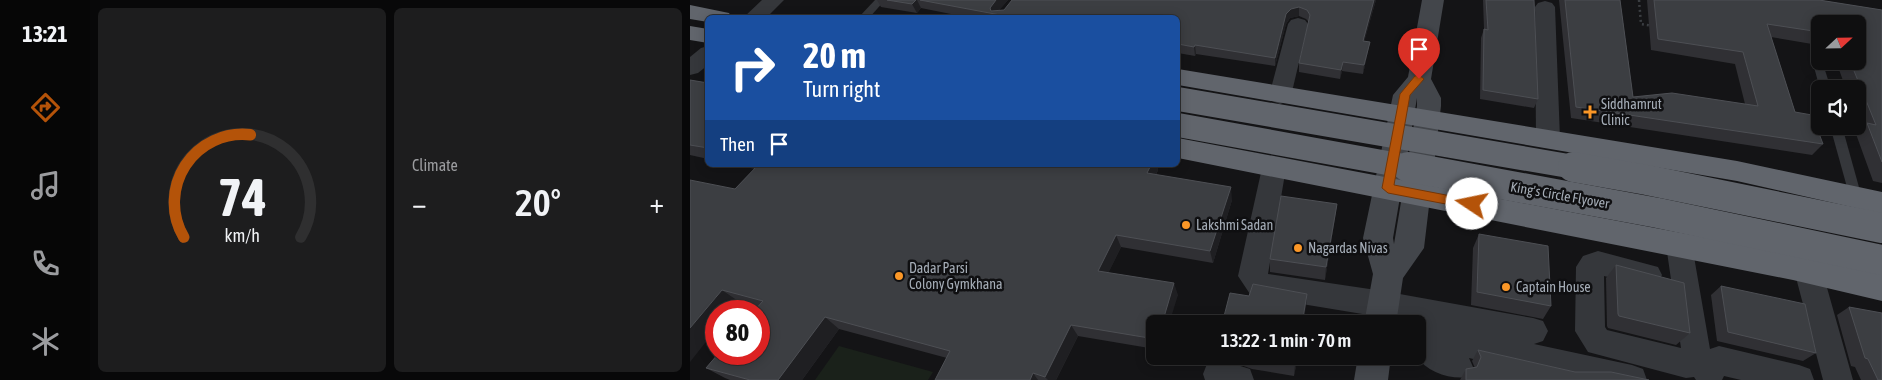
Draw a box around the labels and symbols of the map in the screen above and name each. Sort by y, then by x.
north arrow [1811,15,1866,70]
pin [1398,28,1440,79]
place label: Siddhamrut Clinic [1601,96,1662,128]
marker: Siddhamrut Clinic [1583,105,1597,119]
position arrow [1445,177,1497,229]
street label: King's Circle Flyover [1509,178,1612,212]
place label: Lakshmi Sadan [1196,217,1273,233]
marker: Lakshmi Sadan [1180,219,1192,231]
place label: Nagardas Nivas [1308,240,1388,256]
marker: Nagardas Nivas [1292,242,1304,254]
place label: Dadar Parsi Colony Gymkhana [909,260,1003,292]
marker: Dadar Parsi Colony Gymkhana [893,270,905,282]
place label: Captain House [1516,279,1591,295]
marker: Captain House [1500,281,1512,293]
speed limit sign: 80 [705,300,770,365]

